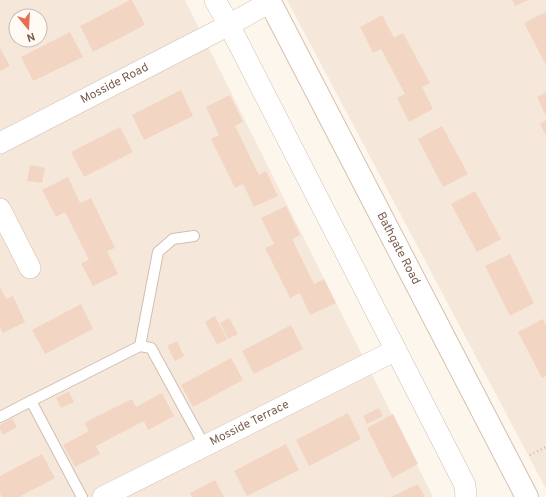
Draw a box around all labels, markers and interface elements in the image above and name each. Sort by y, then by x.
north arrow [8,8,48,48]
text: N [25,29,37,44]
street label: Mosside Road [78,60,151,108]
street label: Bathgate Road [373,209,424,288]
street label: Mosside Terrace [207,397,292,450]

